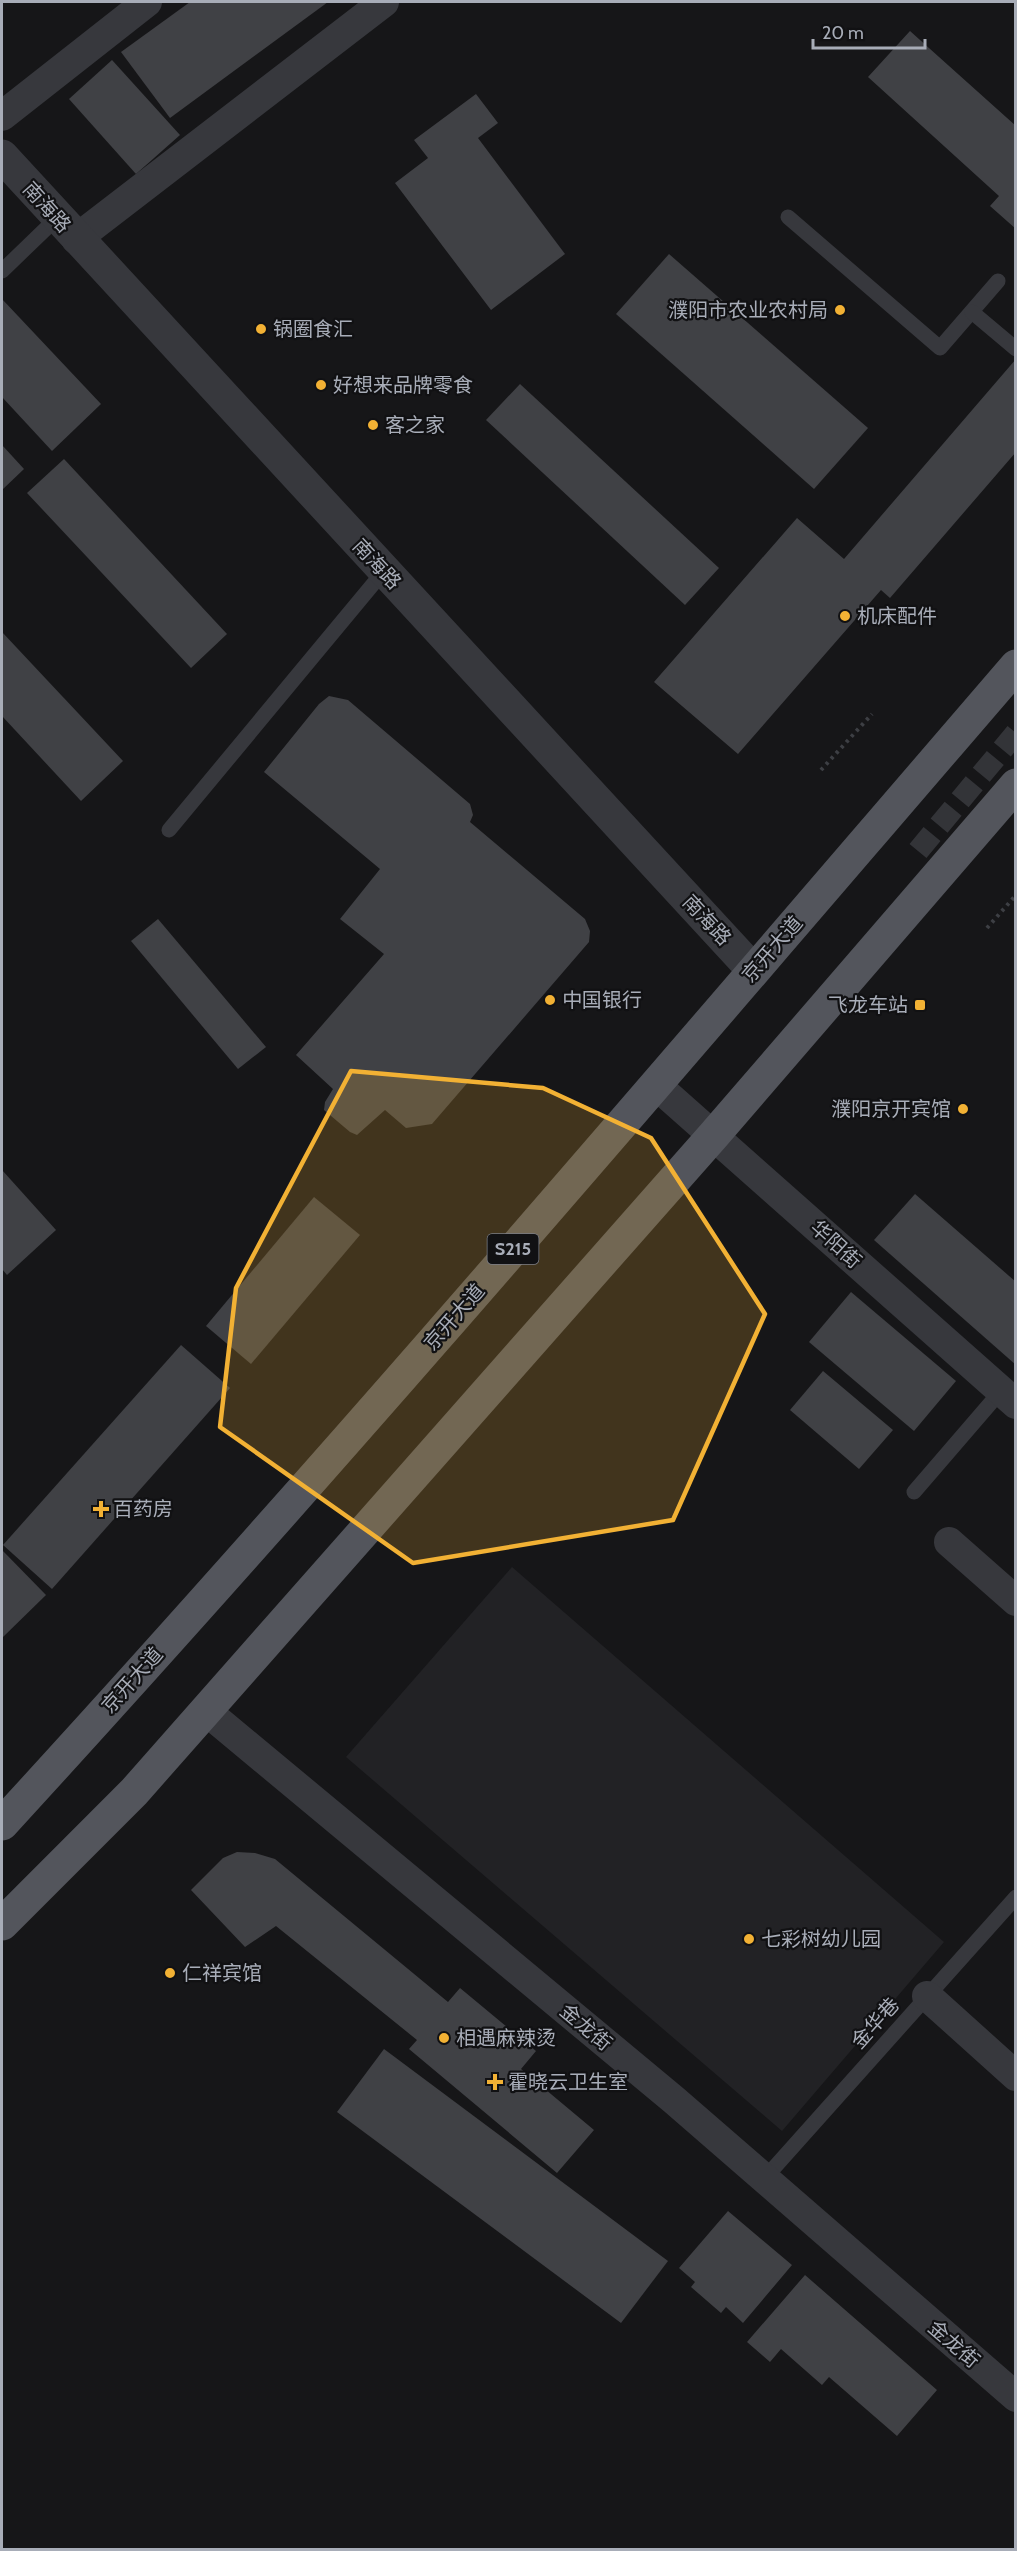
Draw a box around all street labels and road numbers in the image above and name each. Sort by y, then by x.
street label: 南海路 [18,177,76,237]
street label: 南海路 [348,534,406,594]
street label: 南海路 [678,890,736,950]
street label: 京开大道 [737,911,807,987]
street label: 华阳街 [806,1215,866,1273]
road number: S215 [488,1234,538,1264]
street label: 京开大道 [419,1279,489,1355]
street label: 京开大道 [96,1642,168,1718]
street label: 金华巷 [846,1993,904,2053]
street label: 金龙街 [555,1999,617,2055]
street label: 金龙街 [923,2315,985,2373]

